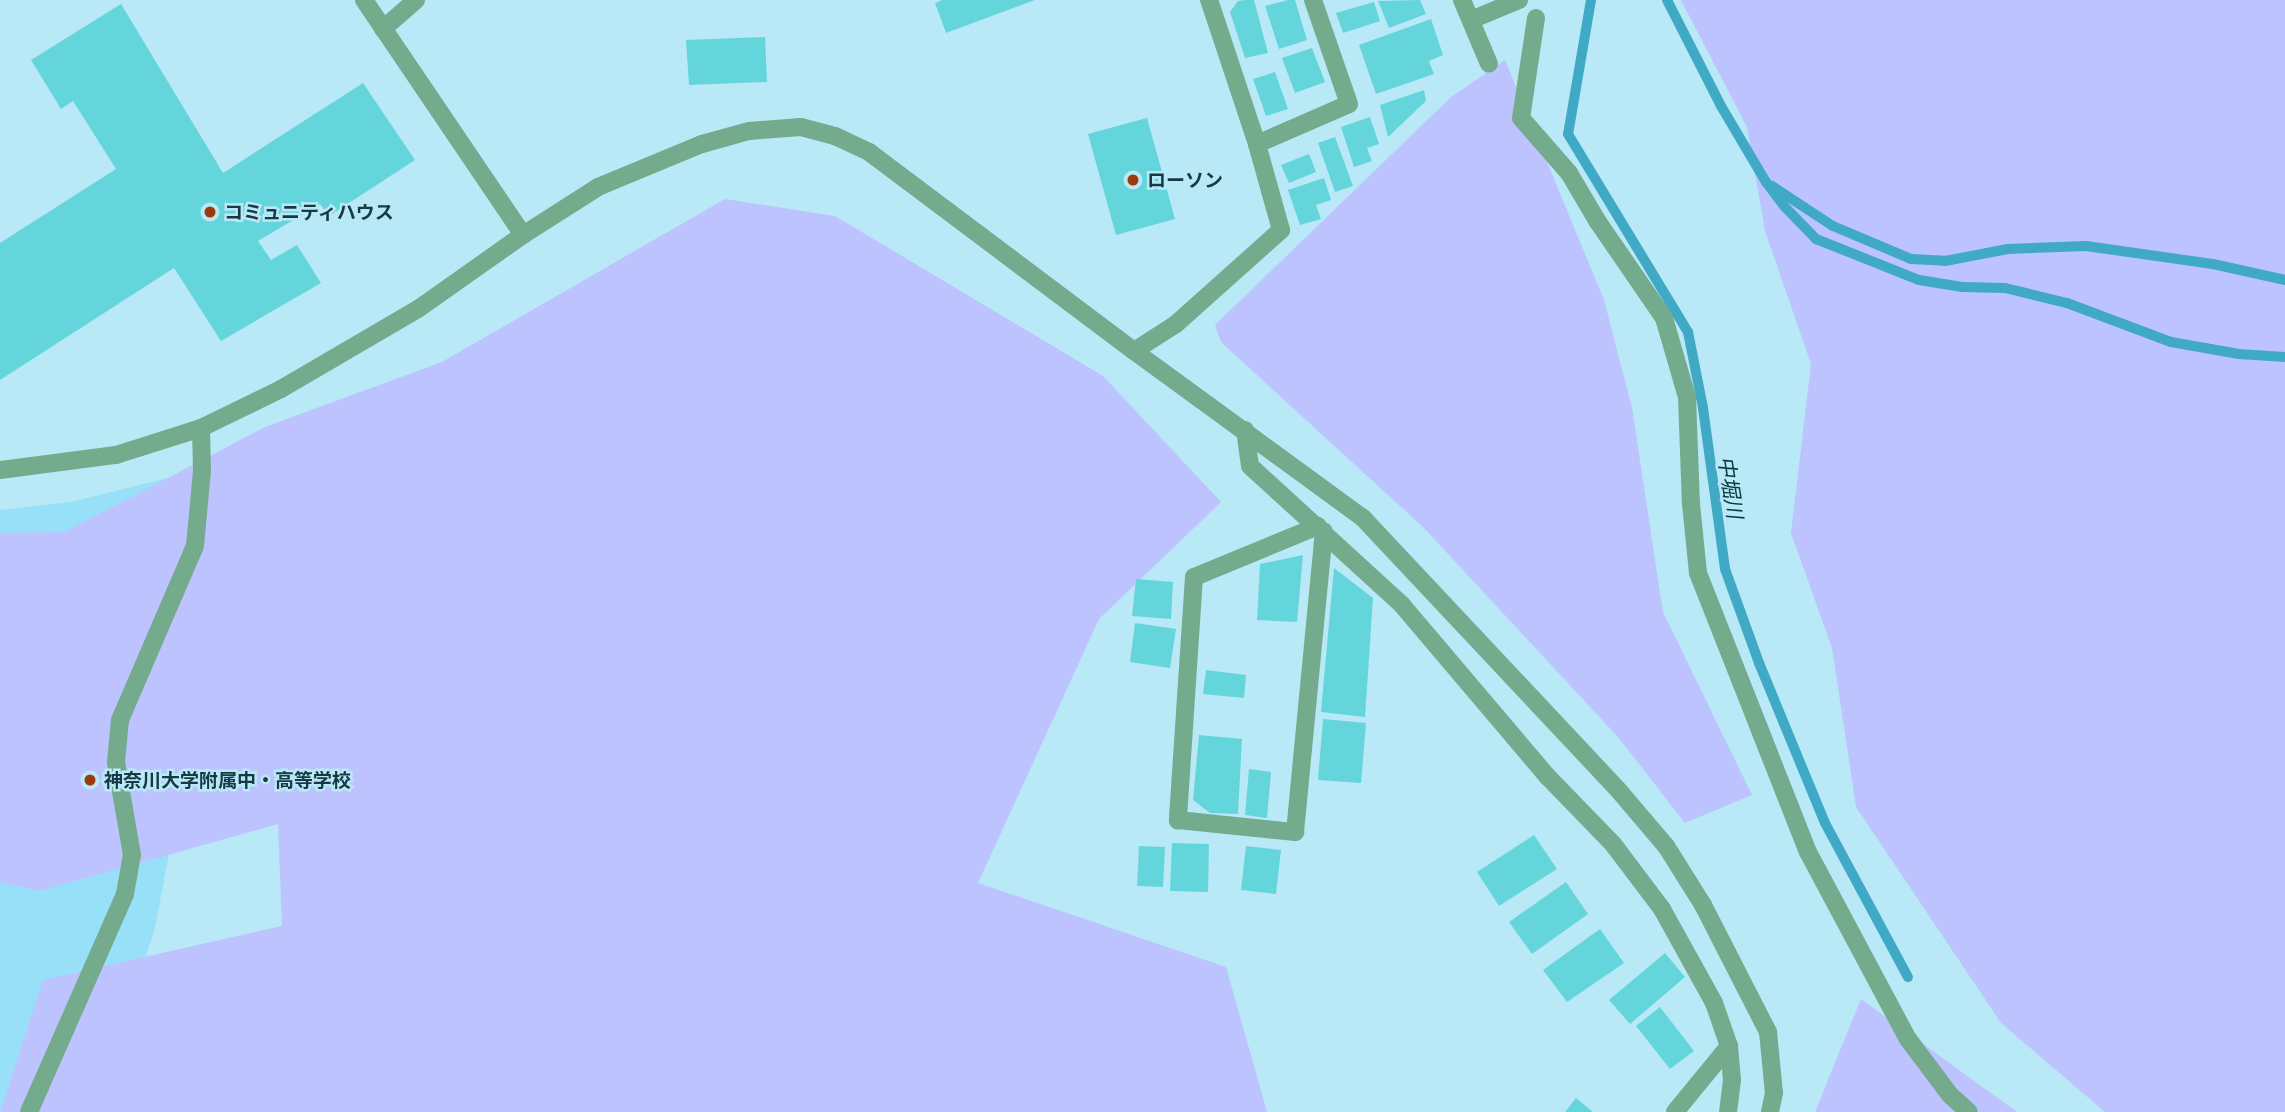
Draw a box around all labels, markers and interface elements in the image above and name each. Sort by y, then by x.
place label: ローソン [1147,169,1223,191]
marker: ローソン [1125,172,1141,188]
place label: コミュニティハウス [224,201,395,223]
marker: コミュニティハウス [202,204,218,220]
water label: 中堀川 [1715,454,1749,520]
place label: 神奈川大学附属中・高等学校 [104,769,351,791]
marker: 神奈川大学附属中・高等学校 [82,772,98,788]

